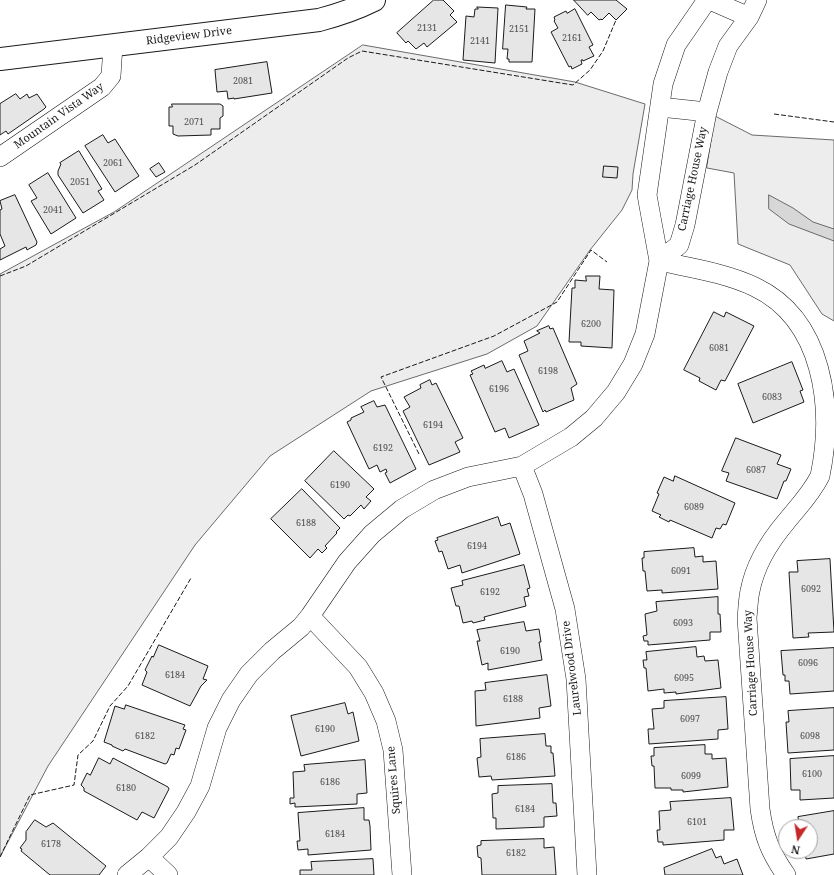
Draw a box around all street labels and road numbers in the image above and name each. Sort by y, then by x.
street label: Ridgeview Drive [145,24,233,48]
street label: Mountain Vista Way [12,80,106,152]
street label: Carriage House Way [675,126,711,232]
street label: Carriage House Way [742,610,760,716]
street label: Laurelwood Drive [560,620,584,716]
street label: Squires Lane [384,745,404,815]

